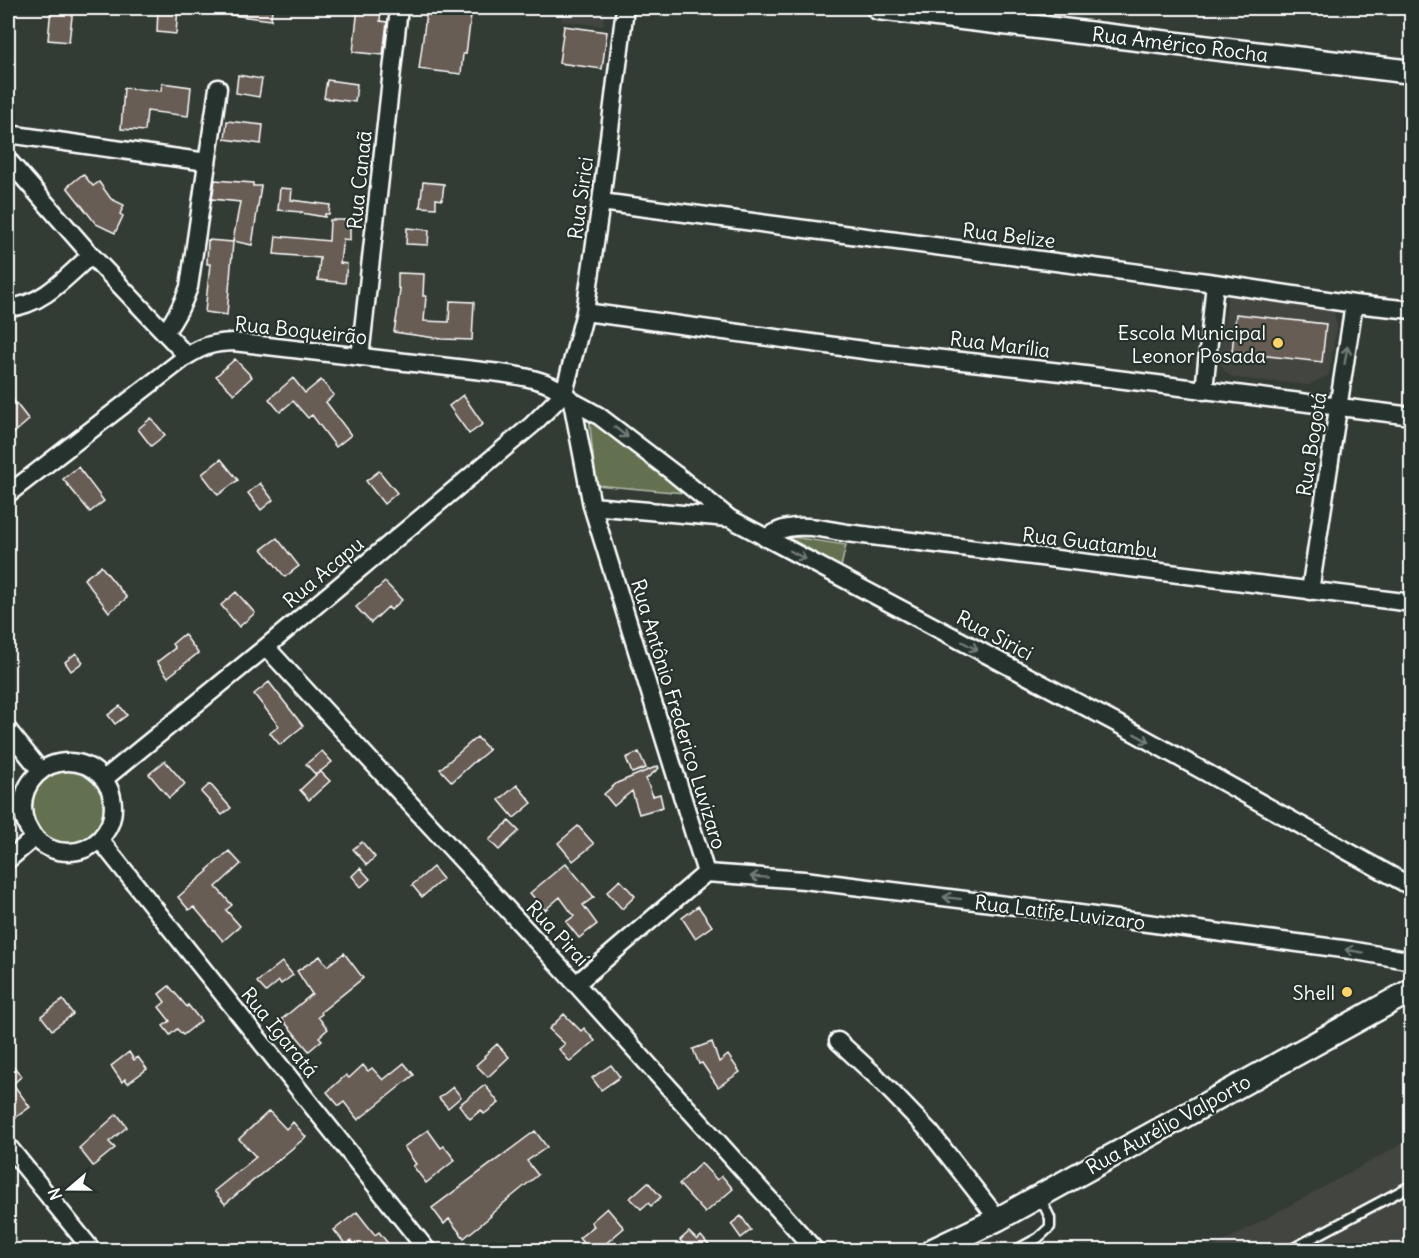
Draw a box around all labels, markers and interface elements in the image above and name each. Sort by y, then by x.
street label: Rua Américo Rocha [1091,21,1269,67]
street label: Rua Canaã [341,129,377,231]
street label: Rua Sirici [562,155,598,241]
street label: Rua Belize [961,217,1057,253]
street label: Rua Boqueirão [233,311,369,349]
place label: Escola Municipal Leonor Posada [1117,320,1266,368]
street label: Rua Marília [948,325,1052,363]
marker: Escola Municipal Leonor Posada [1271,336,1285,350]
one-way arrow [1341,346,1352,365]
street label: Rua Bogotá [1290,390,1332,498]
one-way arrow [612,426,628,439]
street label: Rua Guatambu [1021,521,1159,563]
street label: Rua Acapu [278,531,368,613]
one-way arrow [788,550,806,561]
street label: Rua Antônio Frederico Luvizaro [626,576,732,852]
street label: Rua Sirici [952,604,1038,666]
one-way arrow [961,640,978,652]
one-way arrow [1133,732,1150,744]
one-way arrow [749,871,769,882]
street label: Rua Latife Luvizaro [973,889,1147,935]
one-way arrow [943,892,963,903]
street label: Rua Piraí [521,895,595,971]
one-way arrow [1345,945,1364,956]
place label: Shell [1293,980,1335,1005]
street label: Rua Igaratá [236,982,324,1082]
marker: Shell [1340,985,1354,999]
street label: Rua Aurélio Valporto [1081,1068,1255,1180]
north arrow [39,1159,99,1219]
text: N [44,1186,66,1203]

